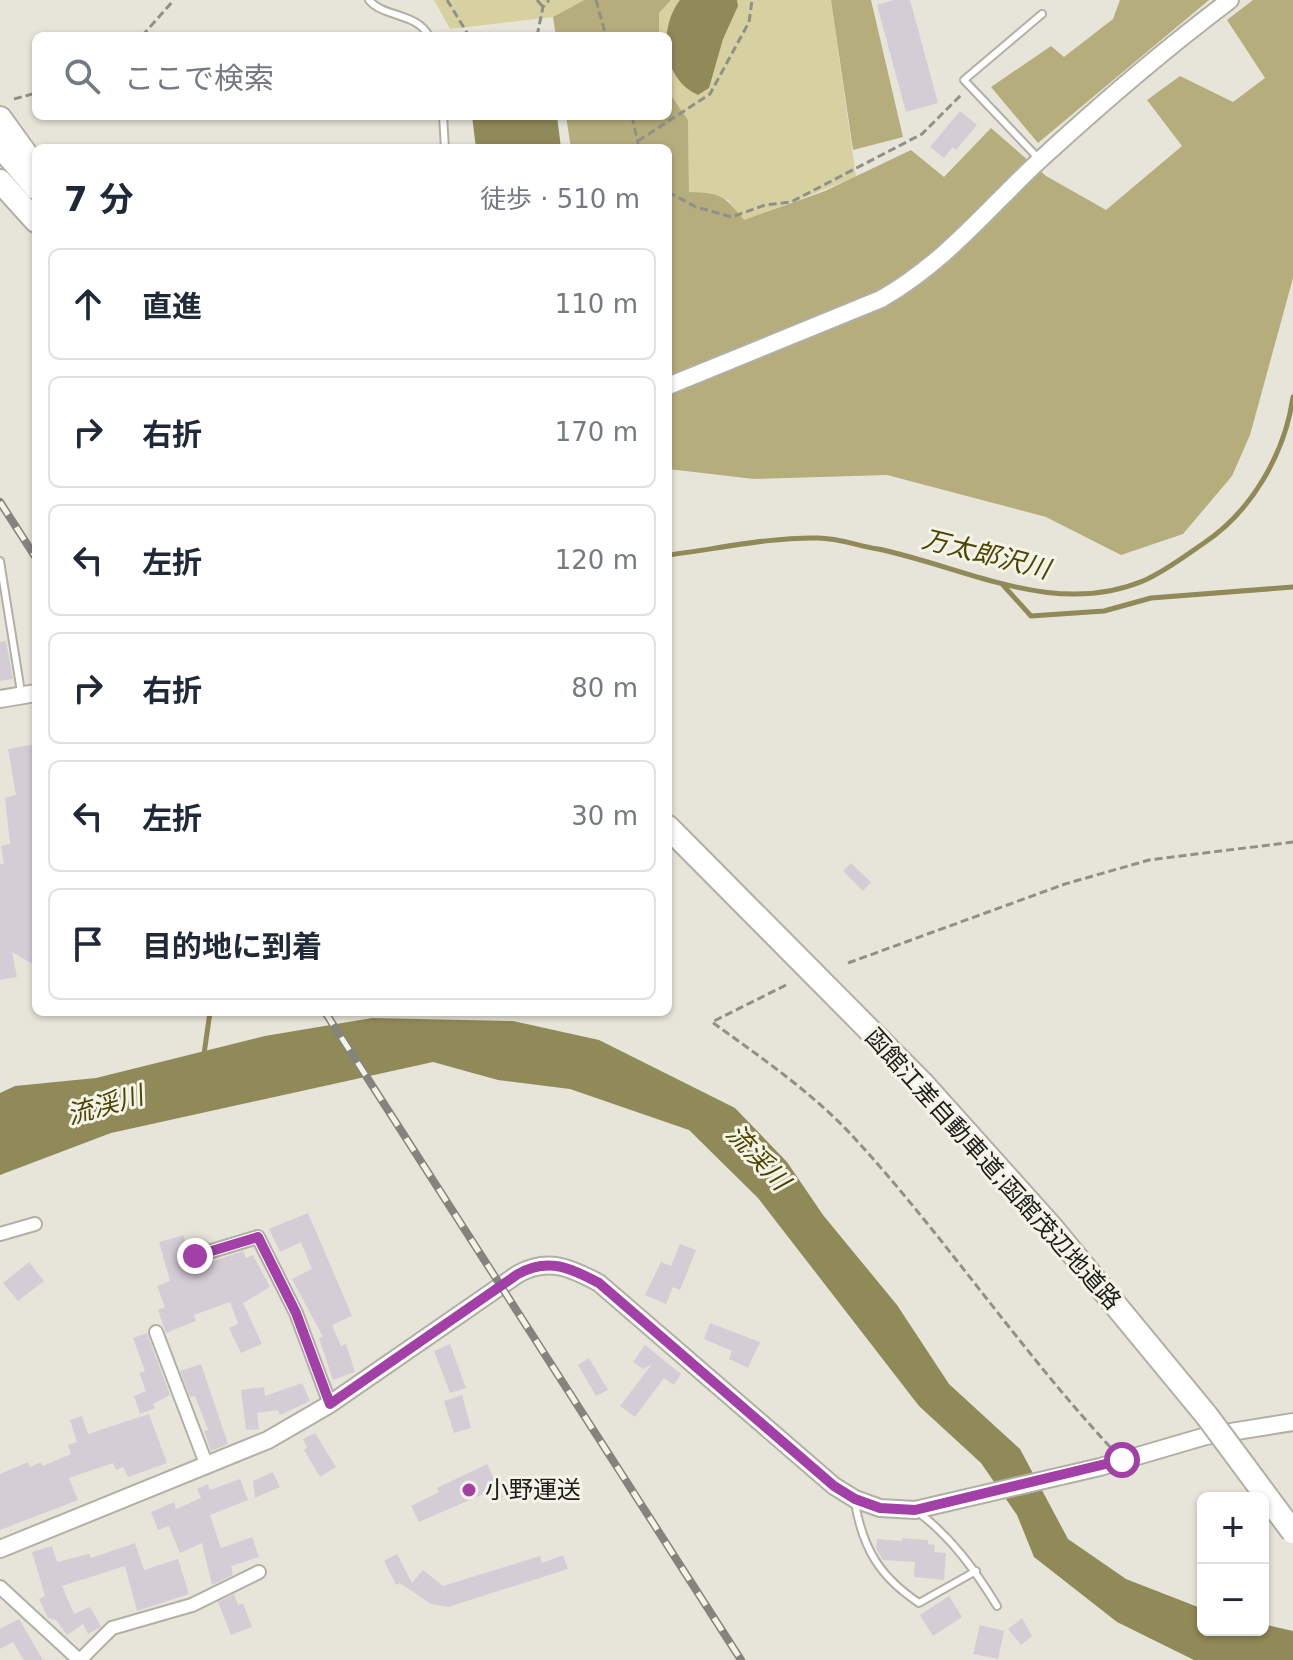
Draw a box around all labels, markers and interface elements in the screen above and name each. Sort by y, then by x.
search box [32,32,672,120]
icon: search [60,54,104,98]
text: ここで検索 [124,61,274,96]
text: 7 分 [64,179,134,219]
text: 徒歩 · 510 m [480,184,640,214]
icon: ahead [66,282,110,326]
text: 直進 [142,289,202,324]
text: 110 m [555,289,638,319]
icon: right [66,410,110,454]
text: 右折 [142,417,202,452]
text: 170 m [555,417,638,447]
water label: 万太郎沢川 [919,524,1056,585]
icon: left [66,538,110,582]
text: 左折 [142,545,202,580]
text: 120 m [555,545,638,575]
icon: right [66,666,110,710]
text: 右折 [142,673,202,708]
text: 80 m [571,673,638,703]
icon: left [66,794,110,838]
text: 左折 [142,801,202,836]
text: 30 m [571,801,638,831]
icon: arrive [66,922,110,966]
text: 目的地に到着 [142,929,322,964]
street label: 函館江差自動車道;函館茂辺地道路 [859,1023,1127,1315]
water label: 流渓川 [63,1079,150,1130]
water label: 流渓川 [720,1118,798,1198]
route end [177,1238,213,1274]
route start [1104,1442,1140,1478]
place label: 小野運送 [485,1476,581,1504]
marker: 小野運送 [460,1481,478,1499]
map controls [1197,1492,1269,1636]
button: + [1197,1492,1269,1564]
button: − [1197,1564,1269,1636]

